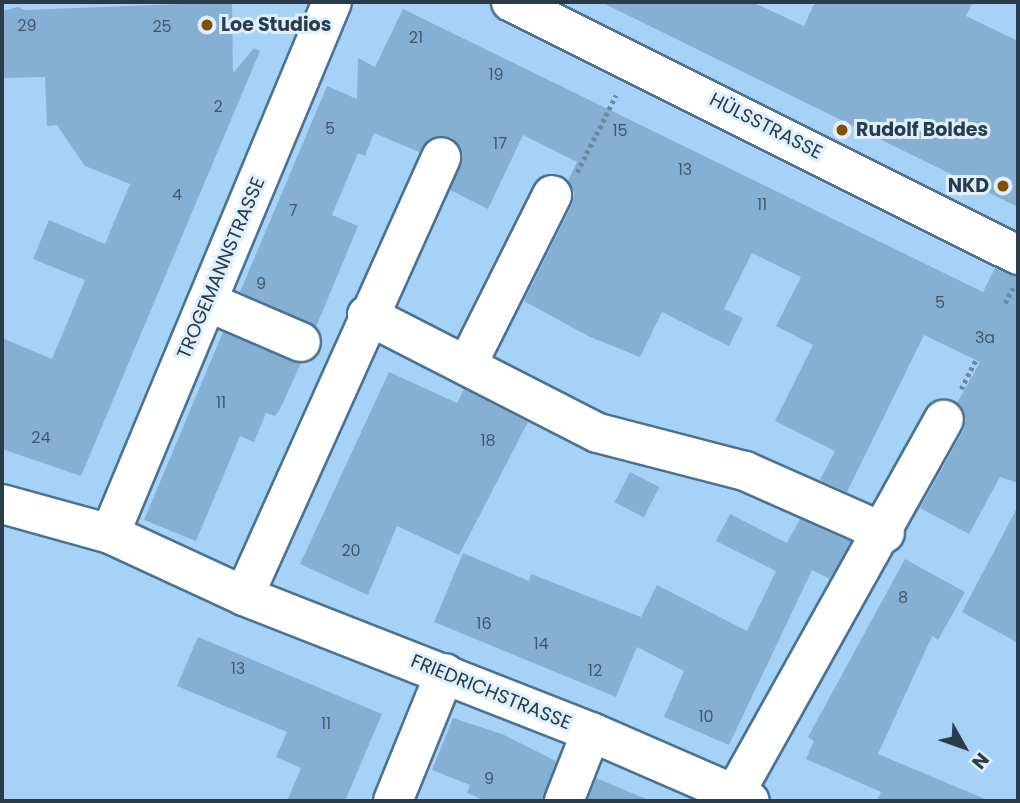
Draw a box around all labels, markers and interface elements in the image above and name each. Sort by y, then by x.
place label: Loe Studios [221,14,331,36]
house number: 29 [17,16,37,36]
house number: 25 [152,17,172,37]
marker: Loe Studios [199,17,215,33]
house number: 21 [409,28,423,48]
house number: 19 [488,65,504,85]
street label: HÜLSSTRASSE [706,88,826,164]
house number: 2 [213,97,223,117]
house number: 5 [325,119,335,139]
place label: Rudolf Boldes [856,119,988,141]
house number: 15 [612,121,628,141]
marker: Rudolf Boldes [834,122,850,138]
house number: 17 [493,134,507,154]
house number: 13 [678,160,692,180]
street label: TROGEMANNSTRASSE [172,174,270,362]
place label: NKD [948,175,989,197]
marker: NKD [995,178,1011,194]
house number: 4 [172,185,182,205]
house number: 11 [757,195,767,215]
house number: 7 [289,201,297,221]
house number: 9 [256,274,266,294]
house number: 5 [935,293,945,313]
house number: 3a [975,328,995,348]
house number: 11 [216,393,226,413]
house number: 24 [31,428,51,448]
house number: 18 [480,431,496,451]
house number: 20 [341,541,361,561]
house number: 8 [898,588,908,608]
house number: 16 [476,614,492,634]
house number: 14 [533,634,549,654]
street label: FRIEDRICHSTRASSE [408,649,574,735]
house number: 13 [231,659,245,679]
house number: 12 [588,661,602,681]
house number: 10 [698,707,714,727]
north arrow [929,712,999,782]
house number: 11 [321,714,331,734]
text: N [966,747,995,775]
house number: 9 [484,769,494,789]

